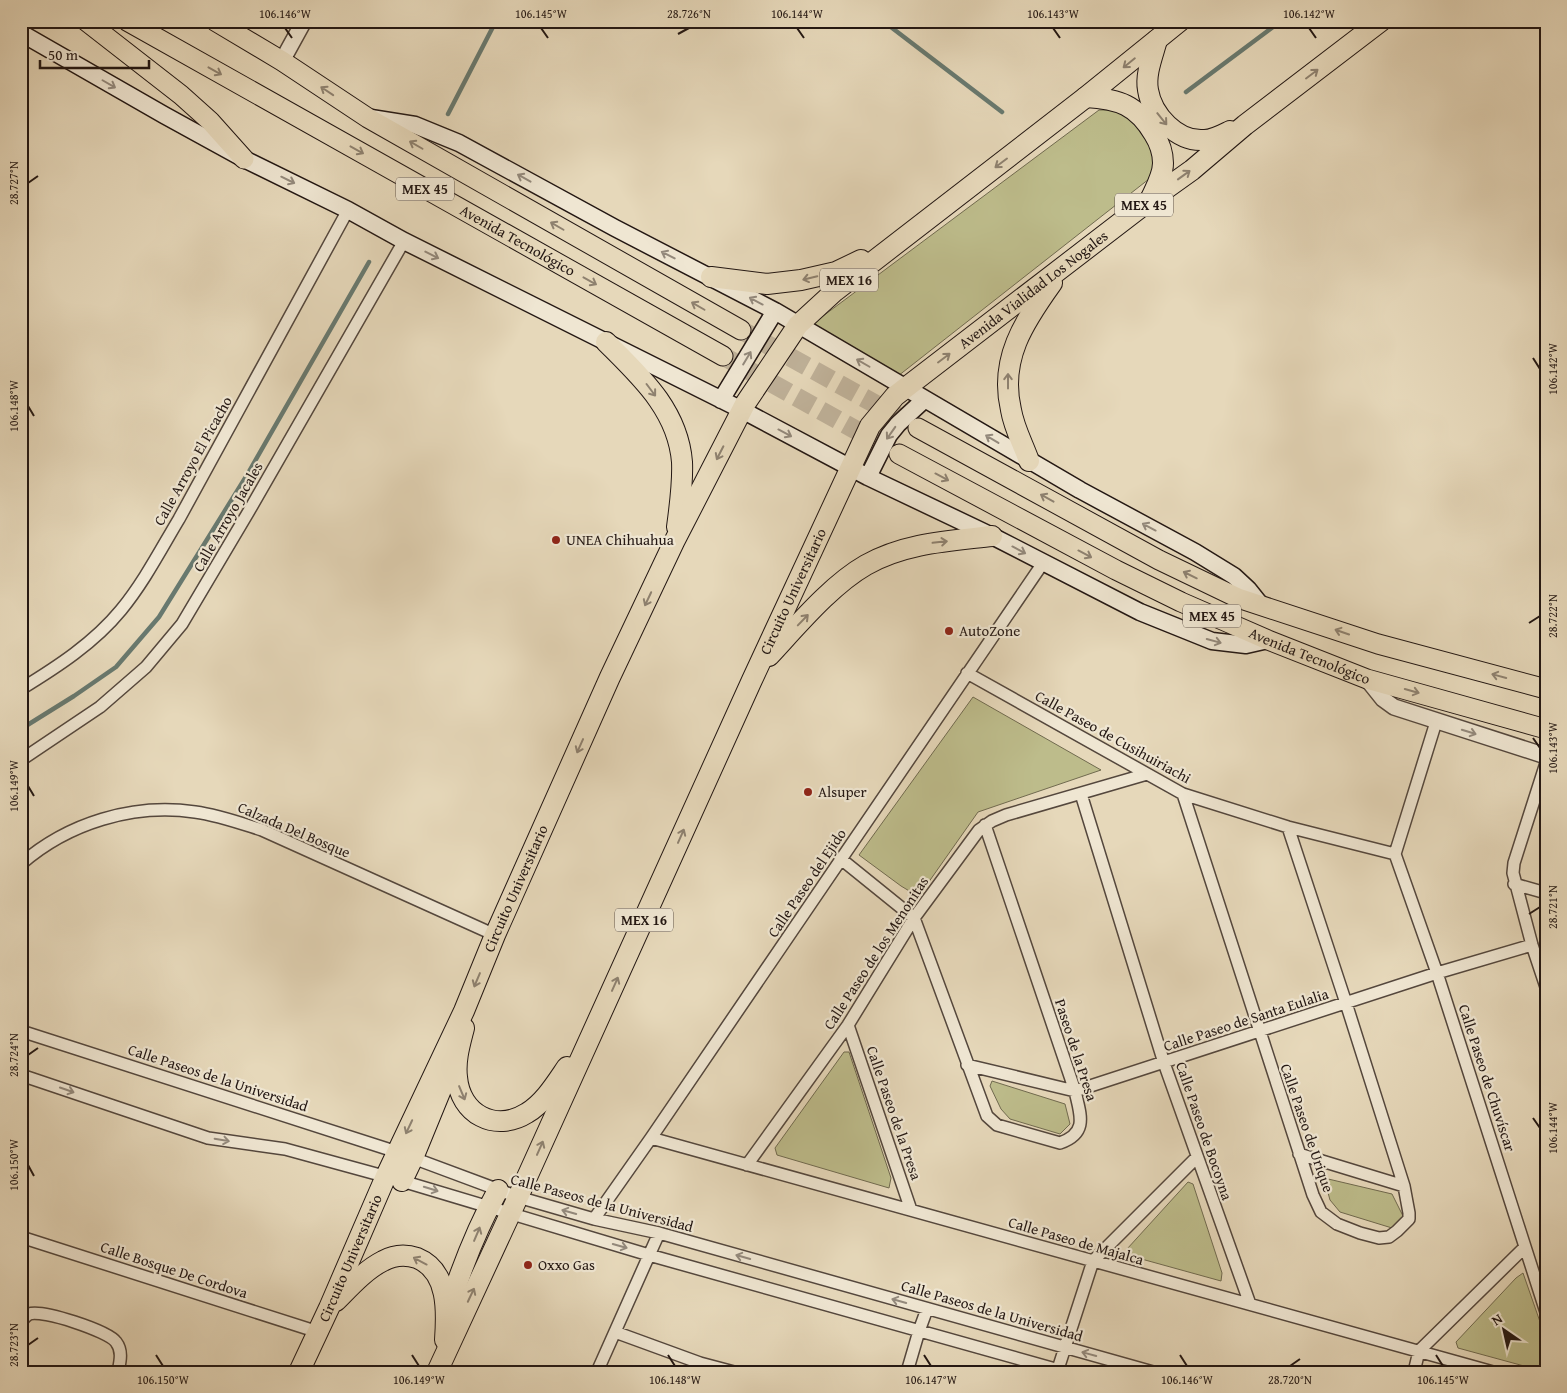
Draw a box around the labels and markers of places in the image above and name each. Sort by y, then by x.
place label: UNEA Chihuahua [566,529,674,550]
marker: UNEA Chihuahua [550,534,562,546]
place label: AutoZone [959,620,1020,641]
marker: AutoZone [943,625,955,637]
place label: Alsuper [818,781,867,802]
marker: Alsuper [802,786,814,798]
place label: Oxxo Gas [538,1254,595,1275]
marker: Oxxo Gas [522,1259,534,1271]

